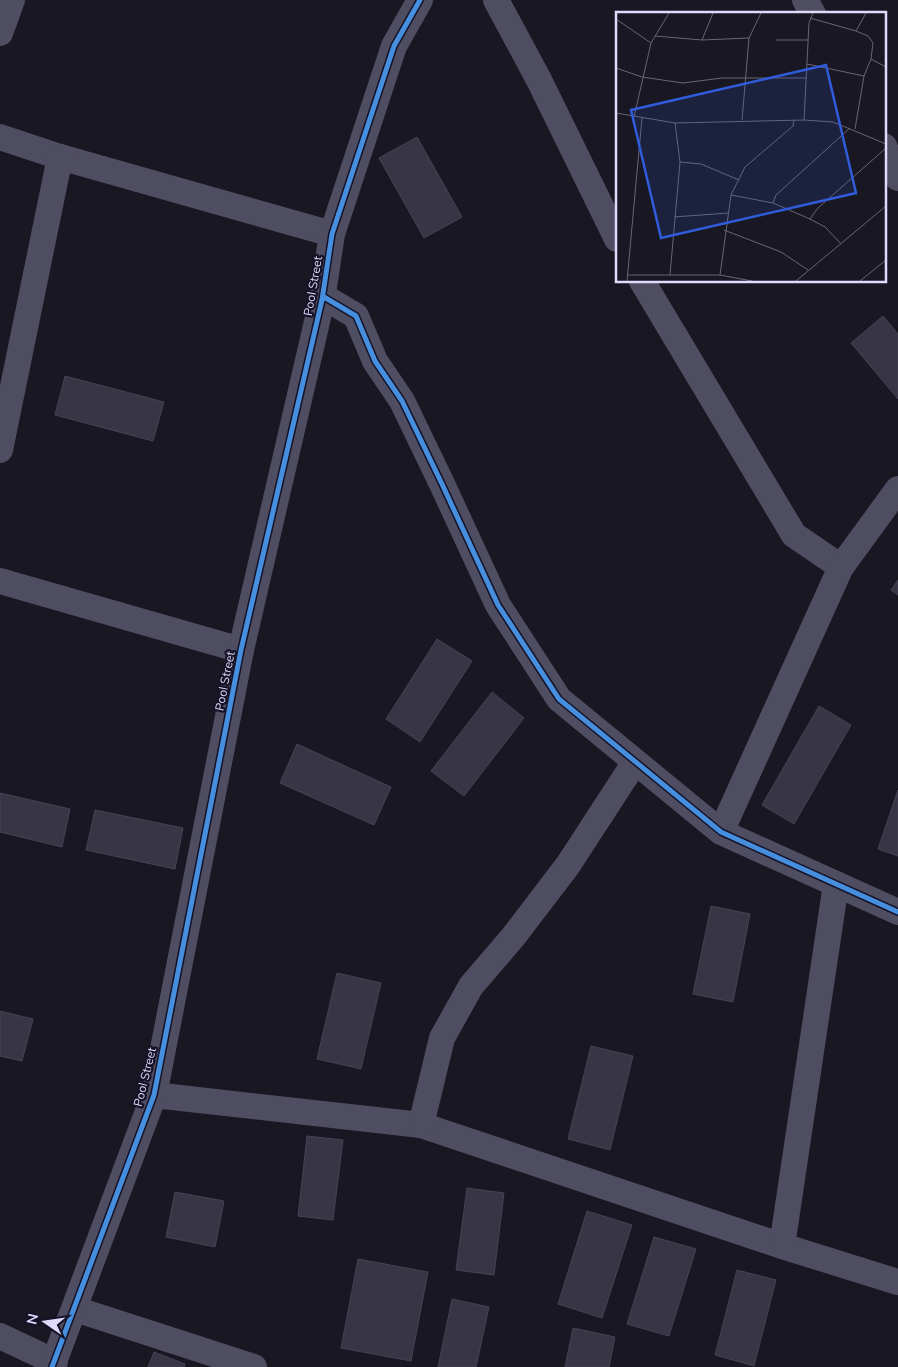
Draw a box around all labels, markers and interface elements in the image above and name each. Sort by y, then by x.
inset map [616,12,886,282]
street label: Pool Street [300,255,325,317]
street label: Pool Street [211,650,238,712]
street label: Pool Street [130,1046,159,1108]
north arrow [20,1297,70,1347]
text: N [22,1312,42,1326]

